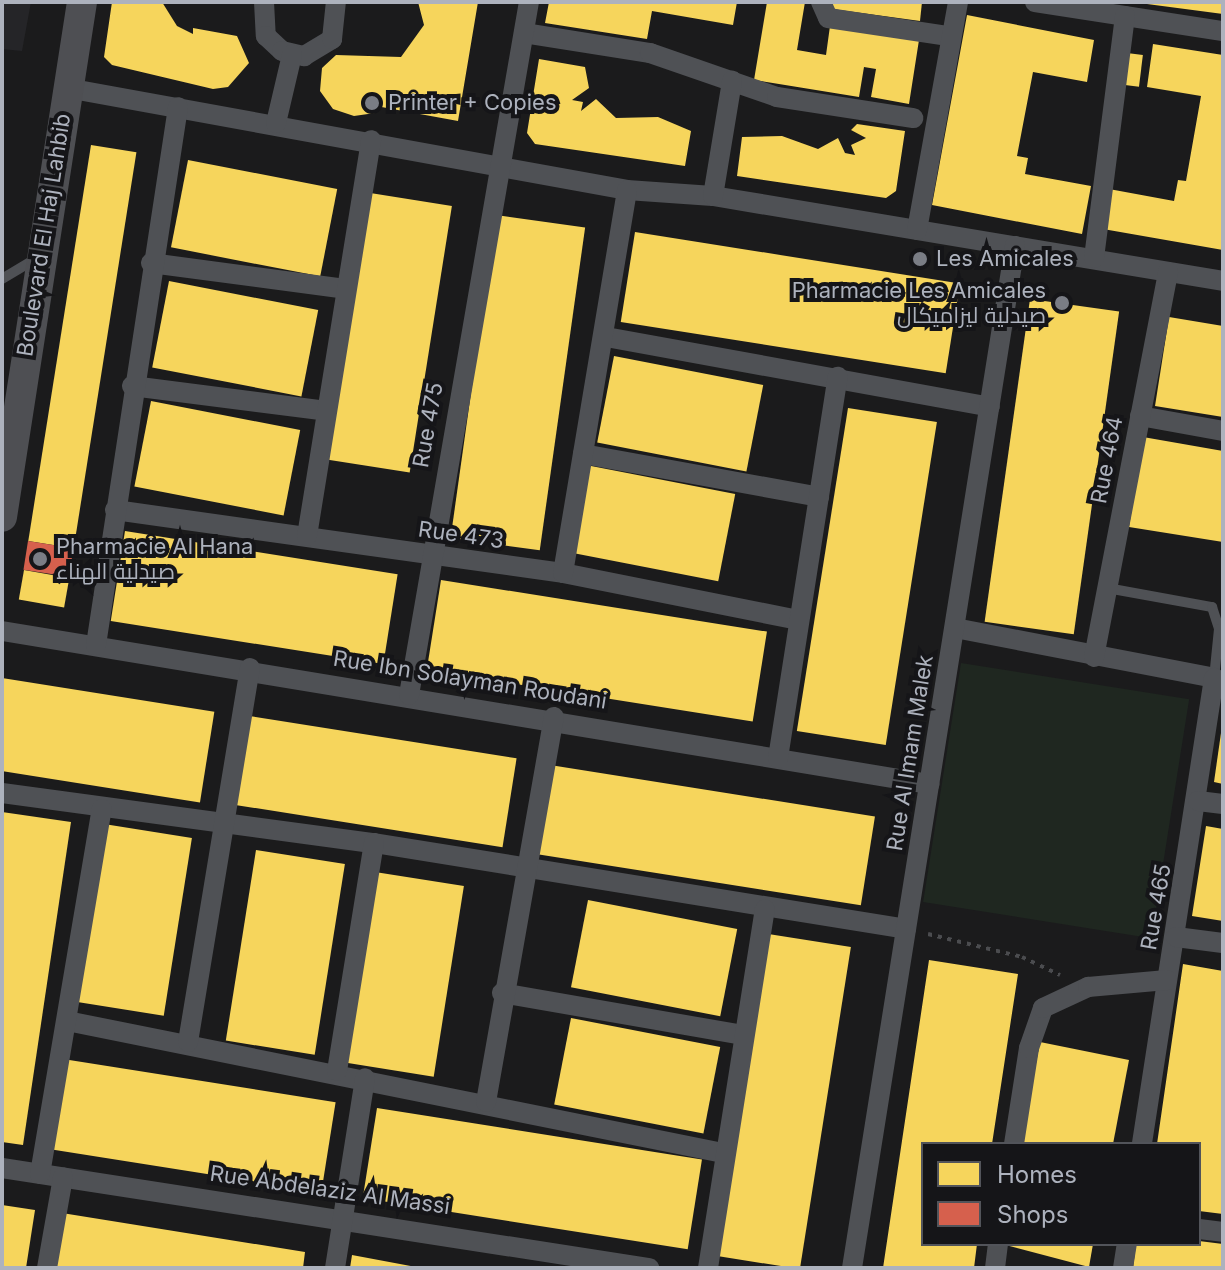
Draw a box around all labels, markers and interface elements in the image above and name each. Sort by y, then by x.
place label: Printer + Copies [388,90,557,116]
marker: Printer + Copies [363,94,381,112]
street label: Boulevard El Haj Lahbib [12,112,76,358]
place label: Les Amicales [936,246,1074,272]
marker: Les Amicales [911,250,929,268]
place label: Pharmacie Les Amicales صيدلية ليزاميكال [792,277,1046,328]
marker: Pharmacie Les Amicales صيدلية ليزاميكال [1053,294,1071,312]
street label: Rue 475 [408,380,448,470]
street label: Rue 464 [1086,414,1128,506]
street label: Rue 473 [417,516,505,554]
place label: Pharmacie Al Hana صيدلية الهناء [56,533,253,584]
marker: Pharmacie Al Hana صيدلية الهناء [31,550,49,568]
street label: Rue Ibn Solayman Roudani [331,645,609,715]
street label: Rue Al Imam Malek [881,653,939,853]
street label: Rue 465 [1135,862,1177,952]
legend [921,1142,1201,1246]
street label: Rue Abdelaziz Al Massi [208,1160,452,1220]
text: Homes [997,1160,1077,1189]
text: Shops [997,1200,1068,1229]

